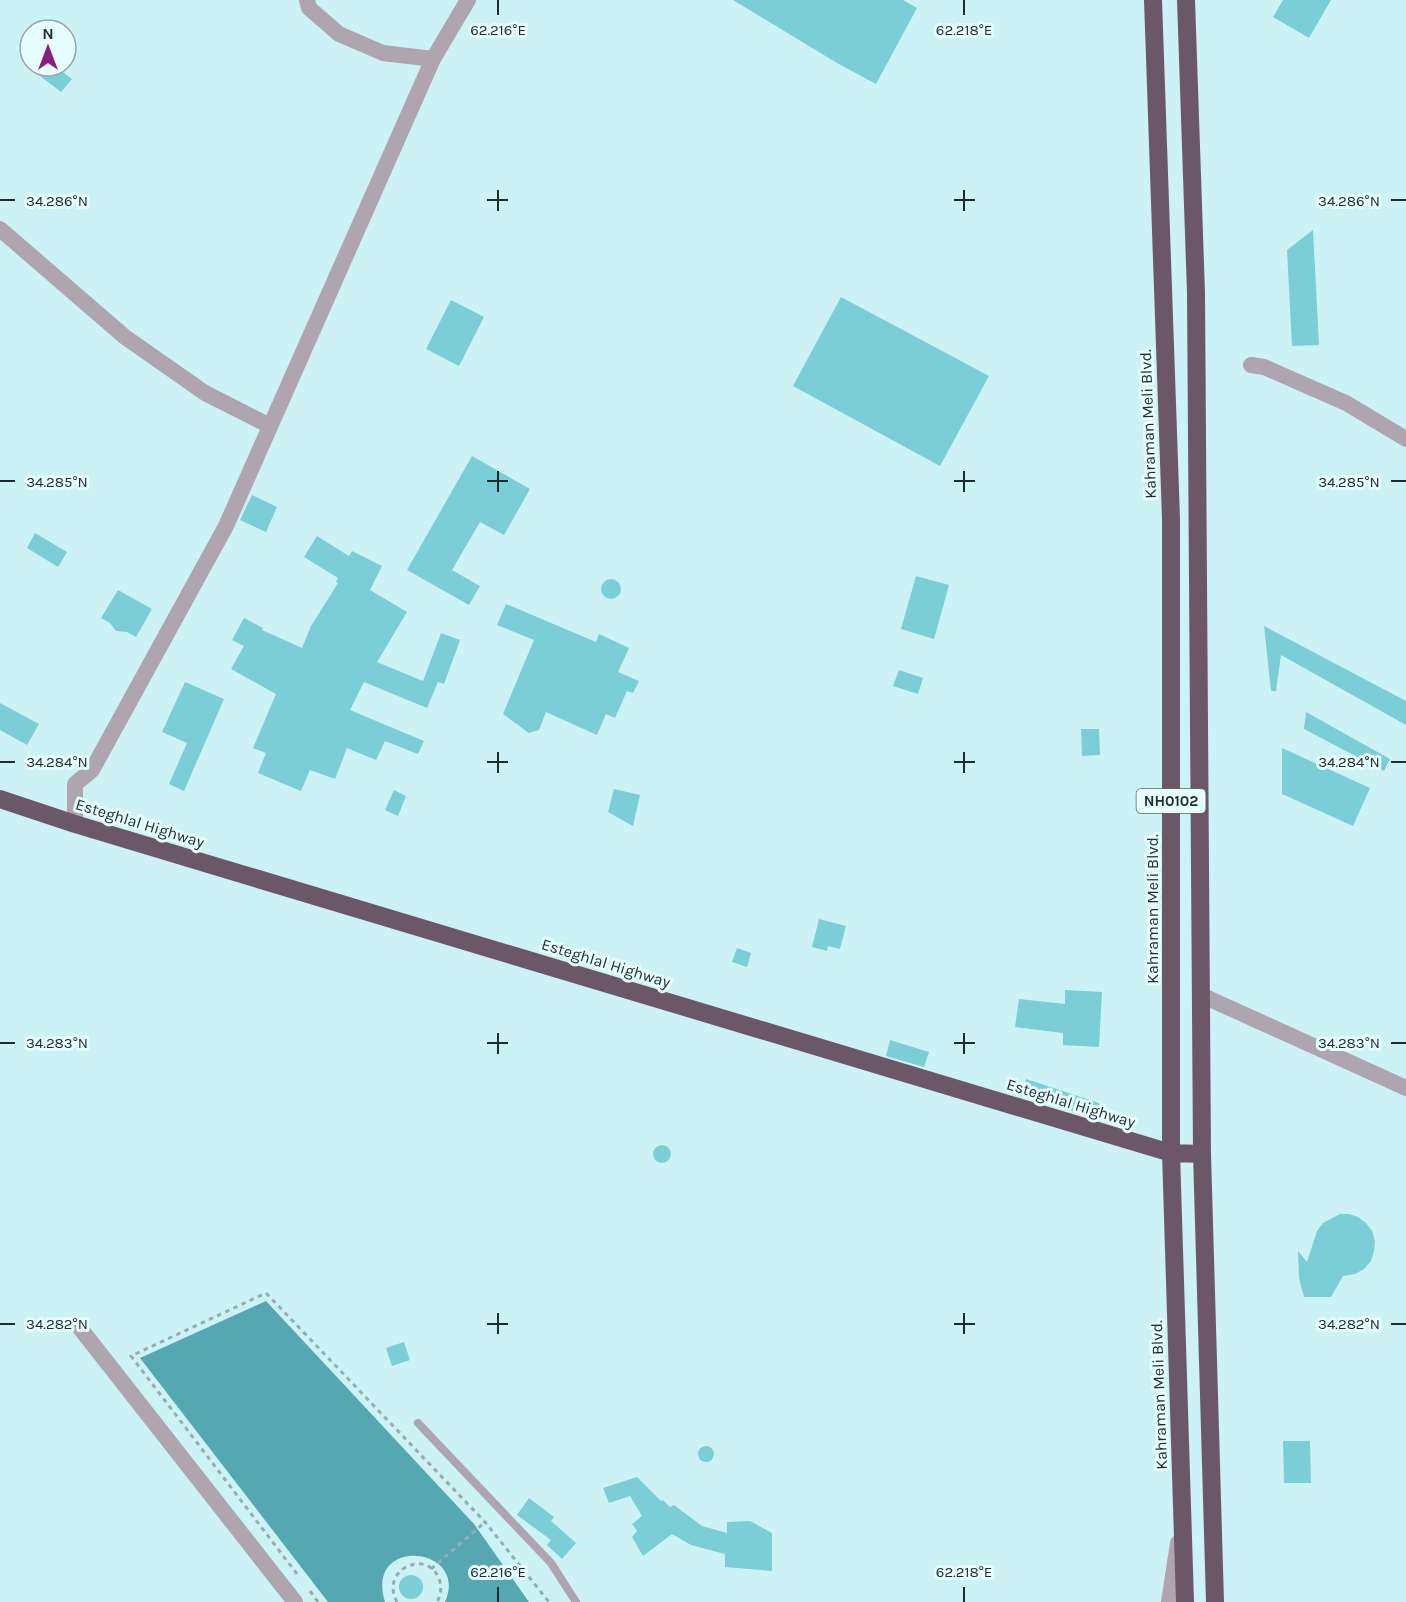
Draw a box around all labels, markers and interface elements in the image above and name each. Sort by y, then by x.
north arrow [18,18,78,78]
text: 62.216°E [470,21,526,39]
text: 62.218°E [936,21,992,39]
text: N [42,24,54,43]
text: 34.286°N [26,192,88,210]
text: 34.286°N [1318,192,1380,210]
street label: Kahraman Meli Blvd. [1136,349,1160,499]
text: 34.285°N [26,473,88,491]
text: 34.285°N [1318,473,1380,491]
text: 34.284°N [26,753,88,771]
text: 34.284°N [1318,753,1380,771]
road number: NH0102 [1136,789,1206,813]
street label: Esteghlal Highway [73,794,207,852]
street label: Kahraman Meli Blvd. [1143,834,1162,984]
street label: Esteghlal Highway [539,934,673,992]
text: 34.283°N [26,1034,88,1052]
text: 34.283°N [1318,1034,1380,1052]
street label: Esteghlal Highway [1004,1074,1138,1132]
text: 34.282°N [26,1315,88,1333]
text: 34.282°N [1318,1315,1380,1333]
street label: Kahraman Meli Blvd. [1147,1320,1171,1470]
text: 62.216°E [470,1563,526,1581]
text: 62.218°E [936,1563,992,1581]

